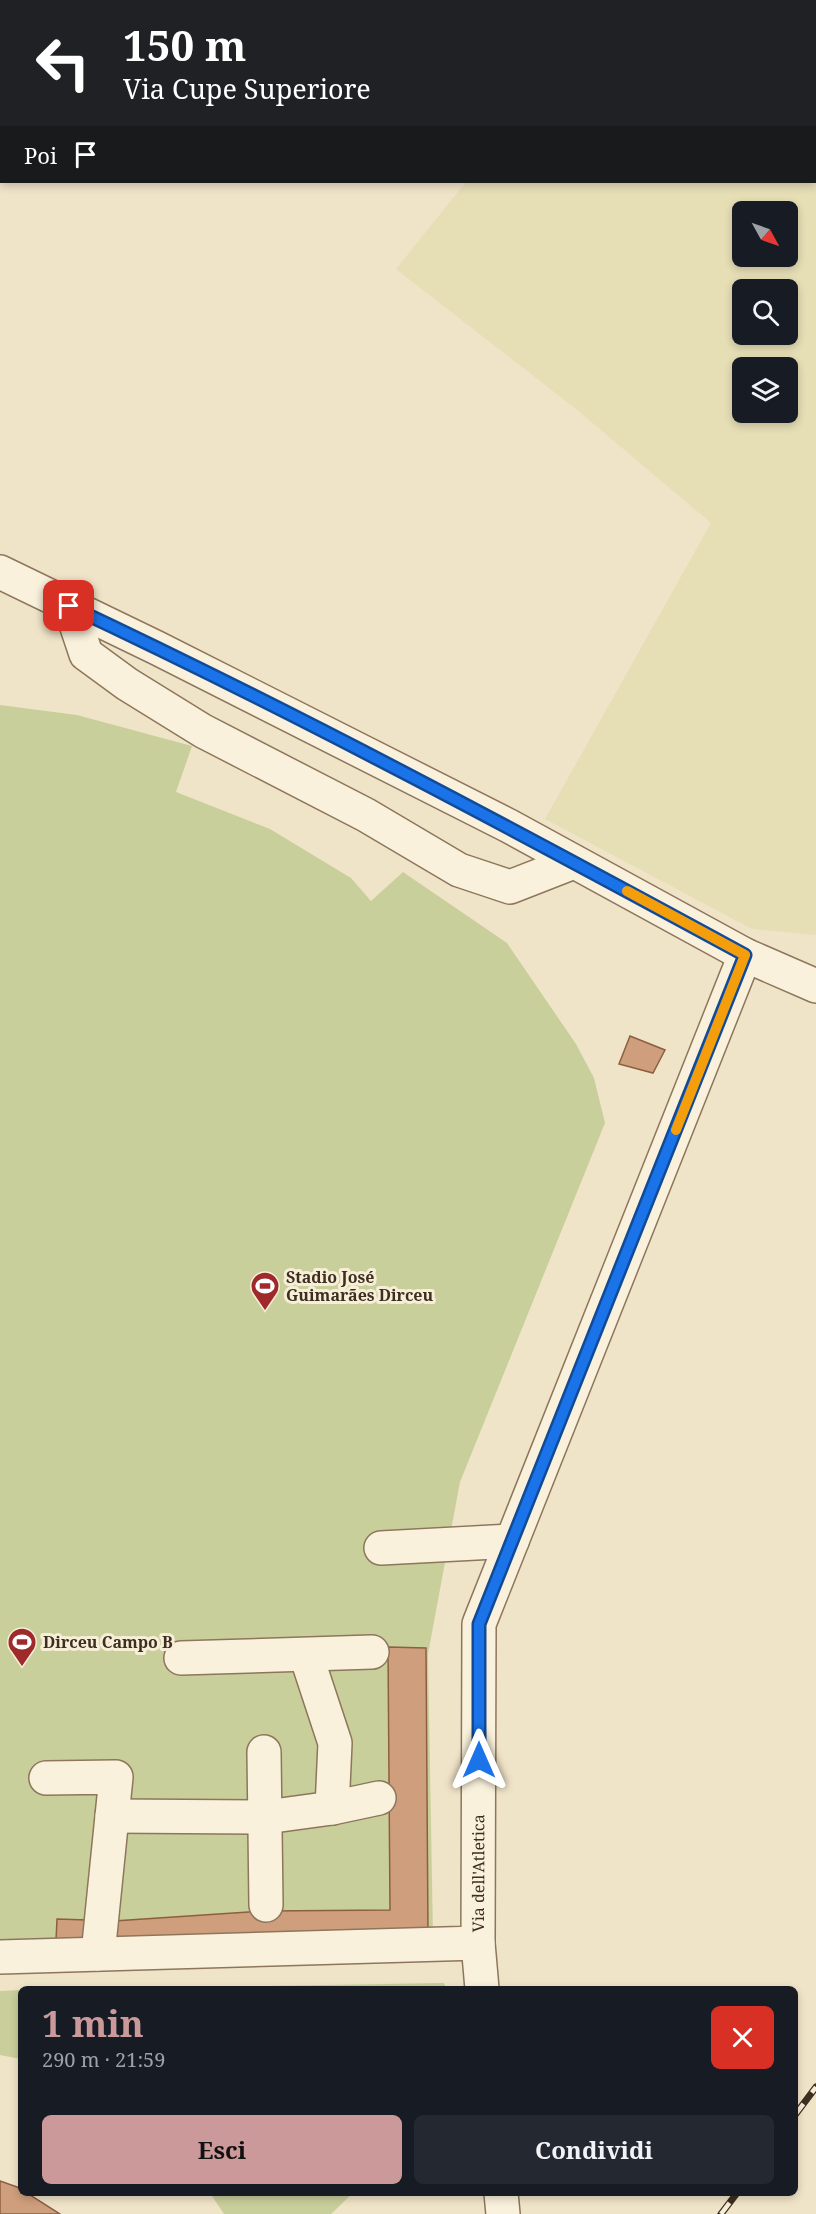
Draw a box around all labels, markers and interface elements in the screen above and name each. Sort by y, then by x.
text: 150 m [123,16,247,73]
icon: left [24,24,102,102]
text: Via Cupe Superiore [123,70,371,107]
icon: arrive [69,138,102,171]
text: Poi [24,140,57,170]
north arrow [732,201,798,267]
map controls [732,201,798,423]
button: search [732,279,798,345]
button: layers [732,357,798,423]
pin [43,580,94,631]
icon: arrive [52,589,85,622]
place label: Stadio José Guimarães Dirceu [286,1266,434,1306]
sports icon: Stadio José Guimarães Dirceu [249,1270,281,1312]
sports icon: Dirceu Campo B [6,1626,38,1668]
place label: Dirceu Campo B [43,1631,173,1653]
position arrow [447,1728,511,1792]
street label: Via dell'Atletica [467,1814,489,1932]
text: 1 min [42,1999,144,2048]
button: close [711,2006,774,2069]
text: 290 m · 21:59 [42,2046,165,2073]
button: Esci [42,2115,402,2184]
button: Condividi [414,2115,774,2184]

